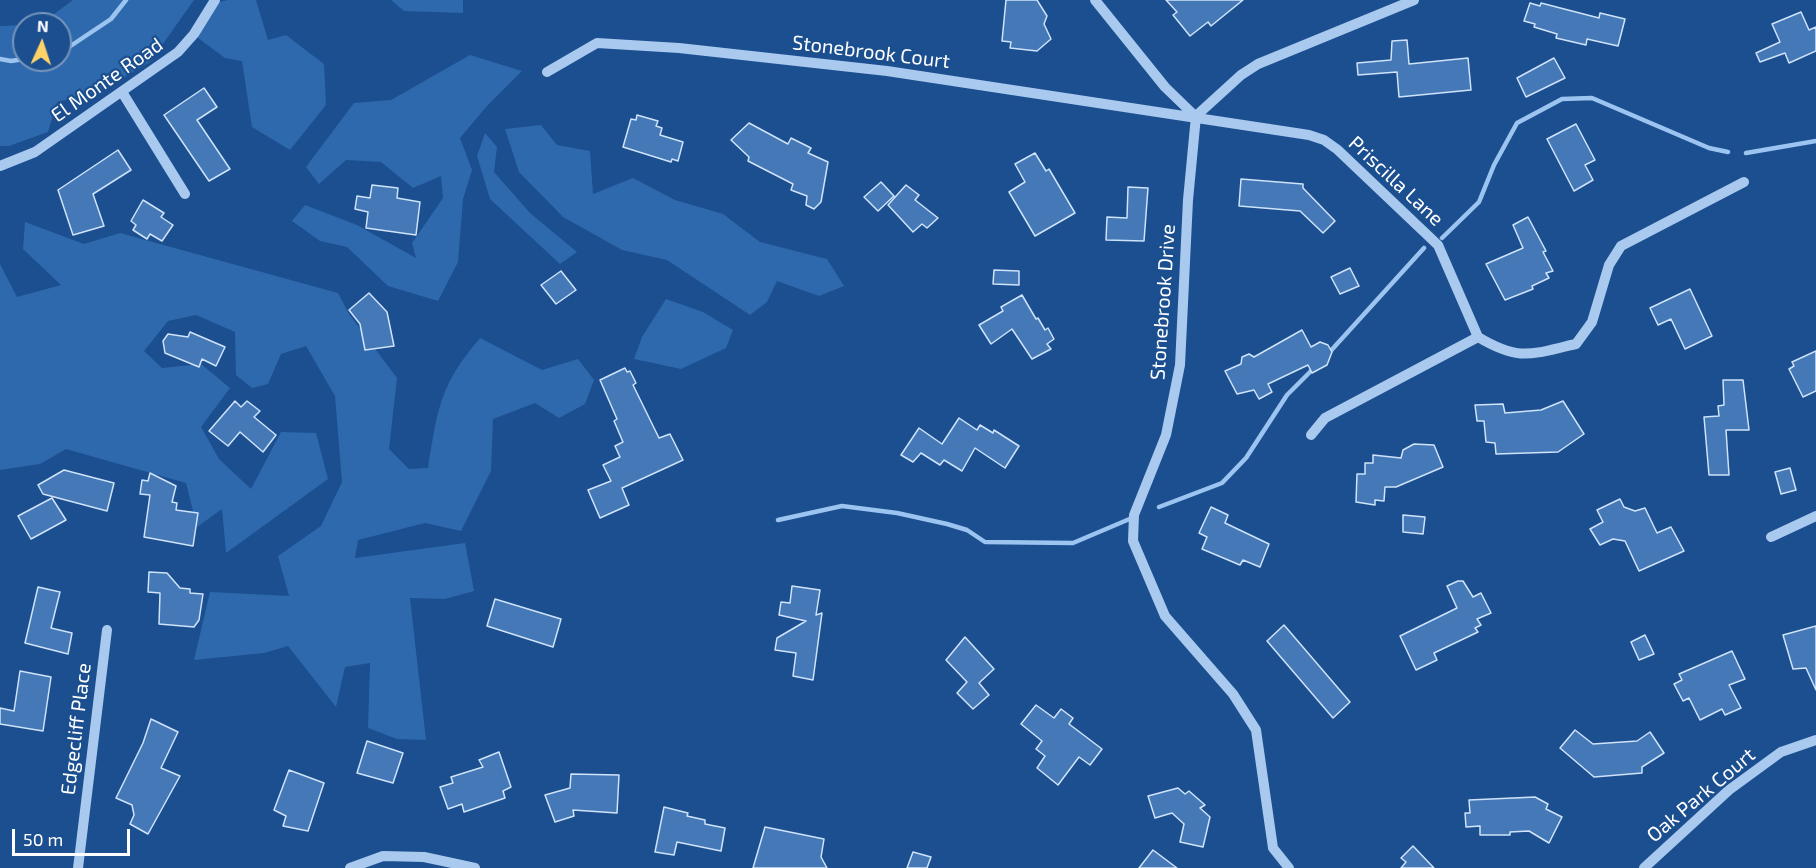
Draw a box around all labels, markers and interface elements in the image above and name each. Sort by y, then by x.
north arrow [12,12,72,72]
text: N [37,16,49,35]
street label: Stonebrook Court [791,30,951,74]
street label: El Monte Road [46,33,168,127]
street label: Priscilla Lane [1344,131,1448,231]
street label: Stonebrook Drive [1146,223,1180,381]
street label: Edgecliff Place [56,662,96,796]
street label: Oak Park Court [1642,743,1760,847]
scale bar [15,817,134,855]
text: 50 m [23,828,63,850]

